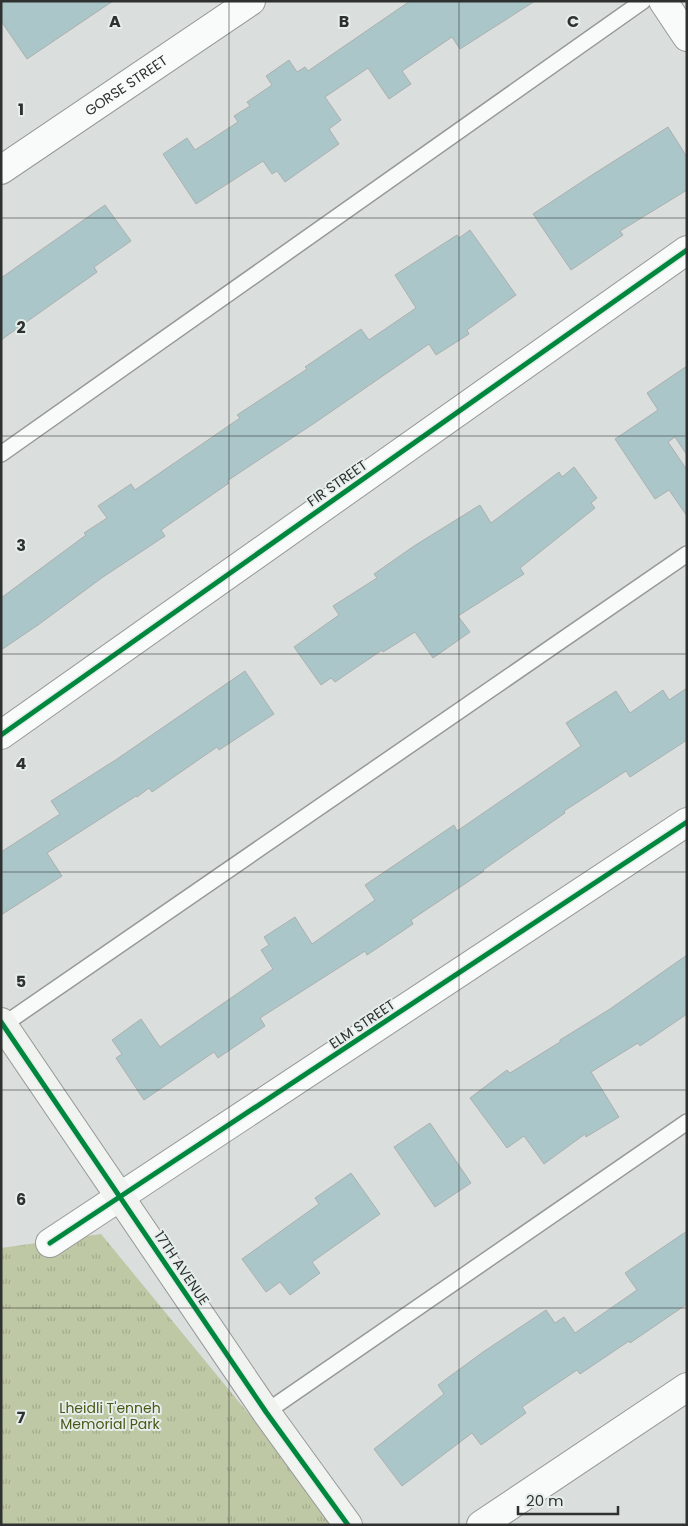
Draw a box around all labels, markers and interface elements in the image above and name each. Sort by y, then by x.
text: A [109,10,121,33]
text: B [339,10,349,33]
text: C [567,10,579,33]
street label: GORSE STREET [81,50,172,121]
text: 1 [18,98,24,121]
text: 2 [16,316,26,339]
street label: FIR STREET [303,455,371,511]
text: 3 [16,534,26,557]
text: 4 [16,752,27,775]
text: 5 [16,970,26,993]
street label: ELM STREET [325,994,399,1053]
text: 6 [16,1188,26,1211]
street label: 17TH AVENUE [150,1227,214,1309]
park label: Lheidli T'enneh Memorial Park [59,1398,161,1434]
text: 7 [17,1406,26,1429]
scale bar [518,1484,618,1516]
text: 20 m [526,1490,564,1511]

